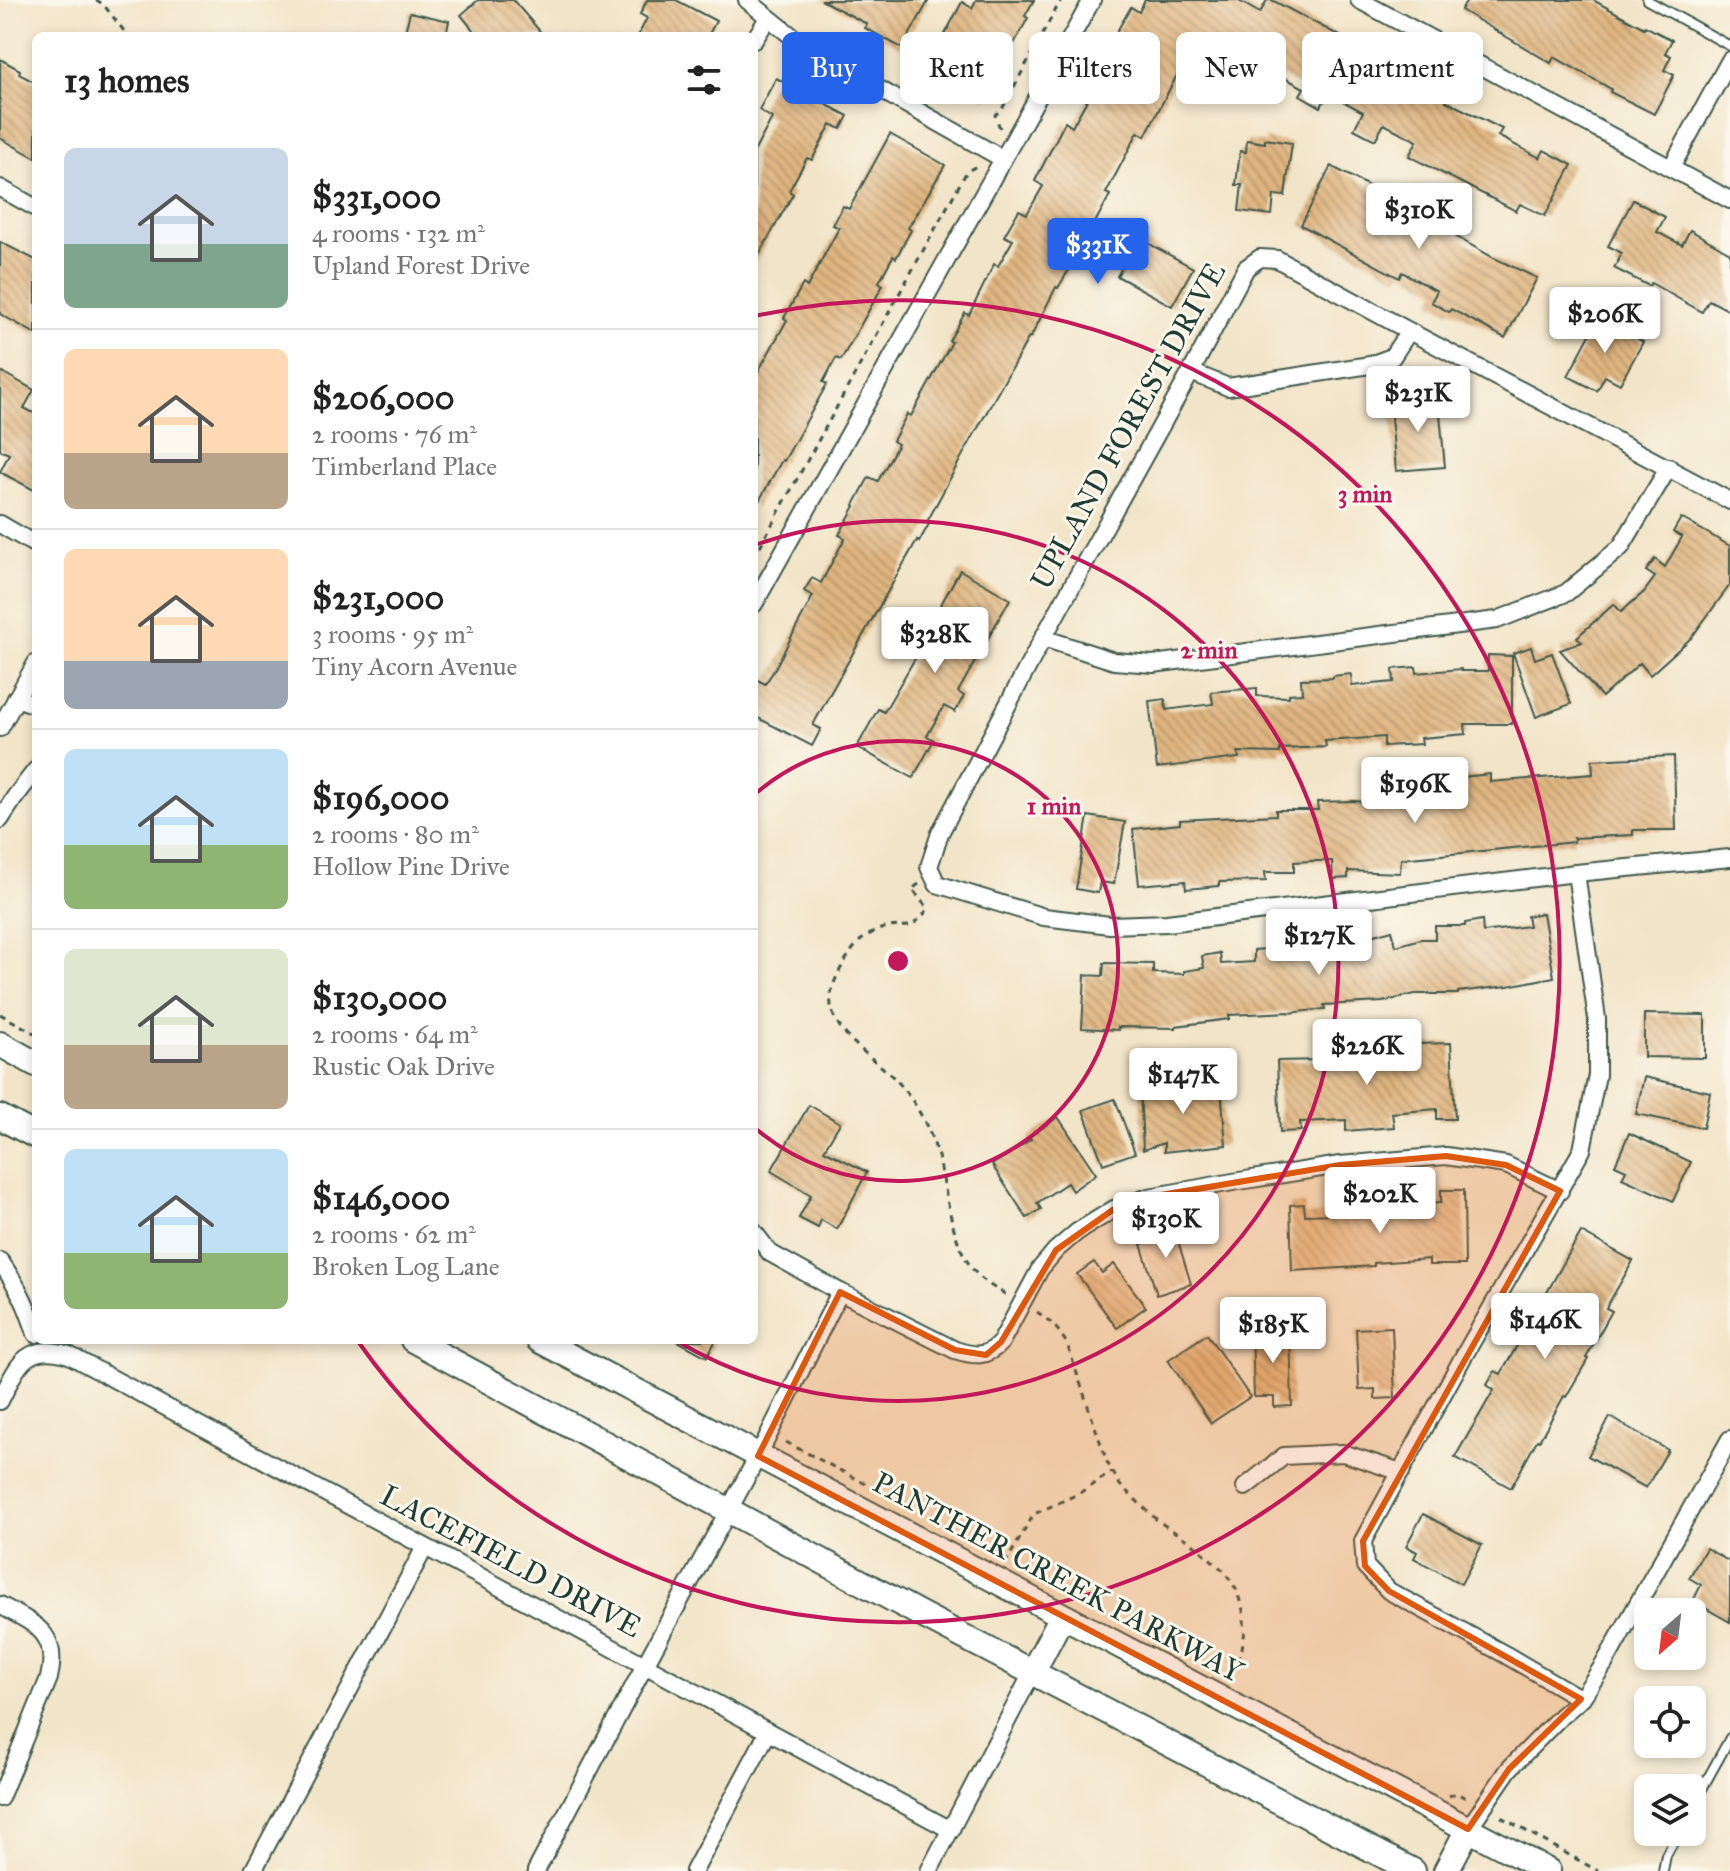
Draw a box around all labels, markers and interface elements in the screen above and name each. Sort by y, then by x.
chip: Buy [782,32,884,104]
chip: Rent [900,32,1013,104]
chip: Filters [1029,32,1160,104]
chip: New [1176,32,1286,104]
chip: Apartment [1302,32,1483,104]
icon: filters [682,58,726,102]
text: 13 homes [64,60,189,101]
text: $331,000 [312,176,441,217]
icon: home [128,180,224,276]
pin: $310K [1363,183,1475,251]
text: $310K [1384,193,1454,225]
text: 4 rooms · 132 m² [312,217,485,249]
pin: $331K [1042,218,1154,286]
text: $331K [1065,228,1131,260]
text: Upland Forest Drive [312,249,530,281]
street label: UPLAND FOREST DRIVE [1023,256,1233,596]
pin: $206K [1549,287,1661,355]
text: $206K [1567,297,1643,329]
pin: $231K [1362,366,1474,434]
text: $231K [1384,376,1452,408]
text: $206,000 [312,377,455,418]
icon: home [128,381,224,477]
text: 2 rooms · 76 m² [312,418,477,450]
text: Timberland Place [312,450,497,482]
text: 3 min [1338,479,1392,509]
text: $231,000 [312,577,444,618]
icon: home [128,581,224,677]
pin: $328K [879,607,991,675]
text: $328K [899,617,971,649]
text: 3 rooms · 95 m² [312,618,473,650]
text: 2 min [1181,635,1237,665]
text: Tiny Acorn Avenue [312,650,517,682]
pin: $196K [1359,757,1471,825]
text: $196K [1379,767,1451,799]
text: $196,000 [312,777,449,818]
icon: home [128,781,224,877]
text: 1 min [1027,791,1081,821]
text: 2 rooms · 80 m² [312,818,479,850]
text: Hollow Pine Drive [312,850,510,882]
pin: $127K [1263,909,1375,977]
text: $127K [1284,919,1354,951]
centre of rings [884,947,912,975]
text: $130,000 [312,977,447,1018]
icon: home [128,981,224,1077]
text: 2 rooms · 64 m² [312,1018,478,1050]
pin: $226K [1311,1019,1423,1087]
text: $226K [1331,1029,1403,1061]
pin: $147K [1127,1048,1239,1116]
text: Rustic Oak Drive [312,1050,495,1082]
text: $147K [1147,1058,1219,1090]
pin: $202K [1324,1167,1436,1235]
text: $146,000 [312,1177,450,1218]
text: $202K [1343,1177,1417,1209]
icon: home [128,1181,224,1277]
pin: $130K [1110,1192,1222,1260]
text: $130K [1131,1202,1201,1234]
text: 2 rooms · 62 m² [312,1218,476,1250]
text: Broken Log Lane [312,1250,500,1282]
pin: $146K [1489,1293,1601,1361]
pin: $185K [1217,1297,1329,1365]
text: $146K [1509,1303,1581,1335]
text: $185K [1238,1307,1308,1339]
street label: PANTHER CREEK PARKWAY [867,1464,1250,1691]
street label: LACEFIELD DRIVE [374,1477,648,1645]
north arrow [1634,1598,1706,1670]
map controls [1634,1598,1706,1846]
button: locate [1634,1686,1706,1758]
button: layers [1634,1774,1706,1846]

